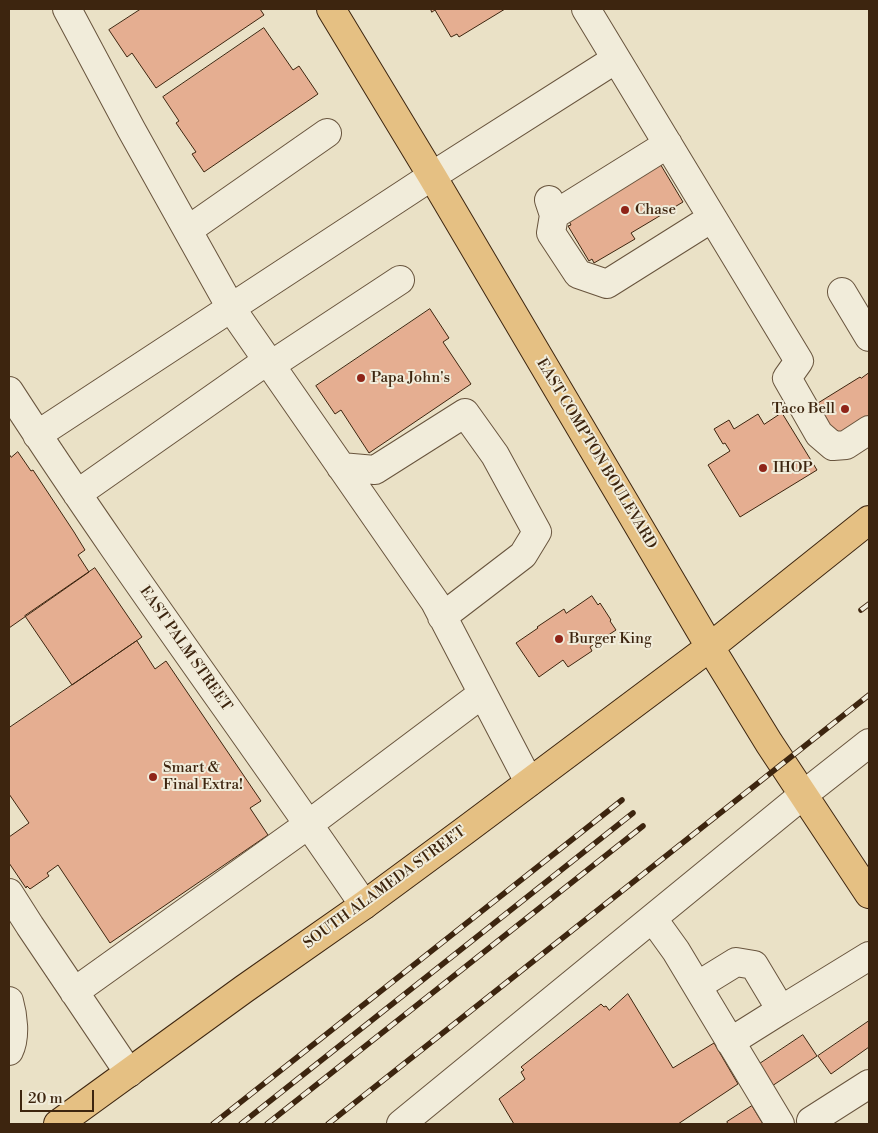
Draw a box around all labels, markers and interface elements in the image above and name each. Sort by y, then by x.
place label: Chase [635,201,676,219]
marker: Chase [619,204,631,216]
street label: EAST COMPTON BOULEVARD [532,356,660,552]
place label: Papa John's [371,369,450,387]
marker: Papa John's [355,372,367,384]
place label: Taco Bell [772,400,835,418]
marker: Taco Bell [839,403,851,415]
place label: IHOP [773,459,813,477]
marker: IHOP [757,462,769,474]
street label: EAST PALM STREET [135,583,235,715]
place label: Burger King [569,630,652,648]
marker: Burger King [553,633,565,645]
place label: Smart & Final Extra! [163,759,243,794]
marker: Smart & Final Extra! [147,771,159,783]
street label: SOUTH ALAMEDA STREET [300,823,470,953]
scale bar [22,1080,96,1112]
text: 20 m [28,1089,63,1108]

